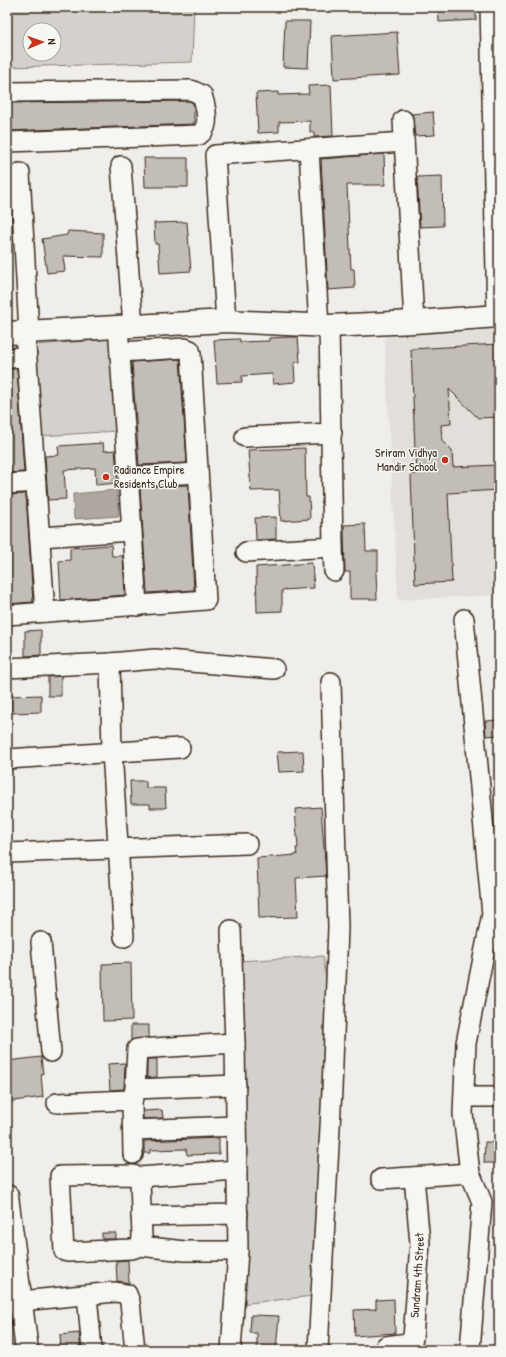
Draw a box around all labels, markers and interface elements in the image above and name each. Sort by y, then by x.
north arrow [22,22,62,62]
text: N [45,38,59,45]
place label: Sriram Vidhya Mandir School [375,444,438,475]
marker: Sriram Vidhya Mandir School [440,455,450,465]
place label: Radiance Empire Residents Club [114,461,185,492]
marker: Radiance Empire Residents Club [101,472,111,482]
street label: Sundram 4th Street [406,1231,428,1318]

